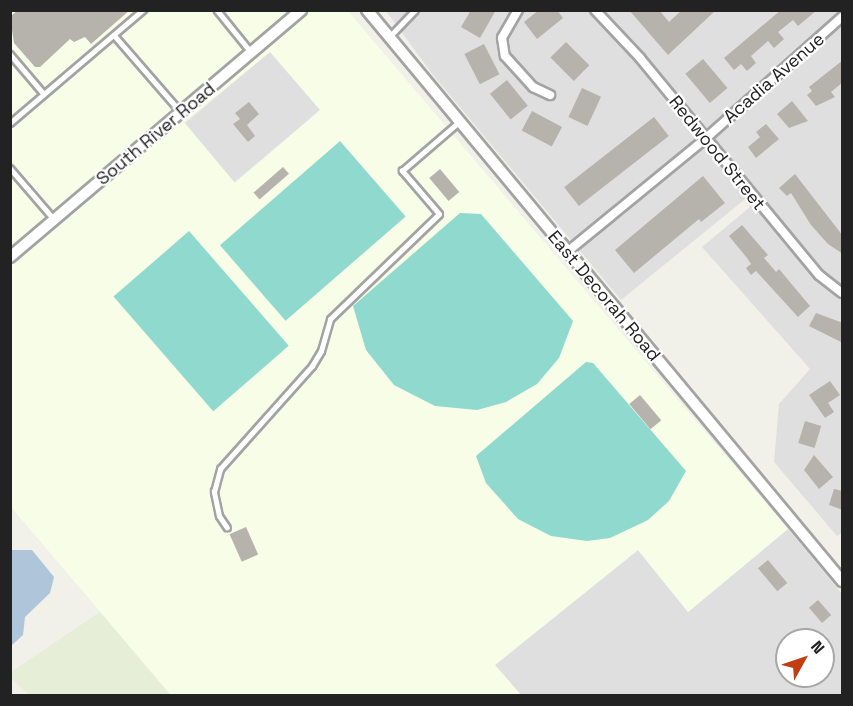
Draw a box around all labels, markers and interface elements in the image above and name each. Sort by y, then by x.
street label: Acadia Avenue [719,28,829,128]
street label: South River Road [92,78,220,190]
street label: Redwood Street [664,91,770,215]
street label: East Decorah Road [543,226,665,366]
north arrow [775,628,835,688]
text: N [806,637,829,658]

